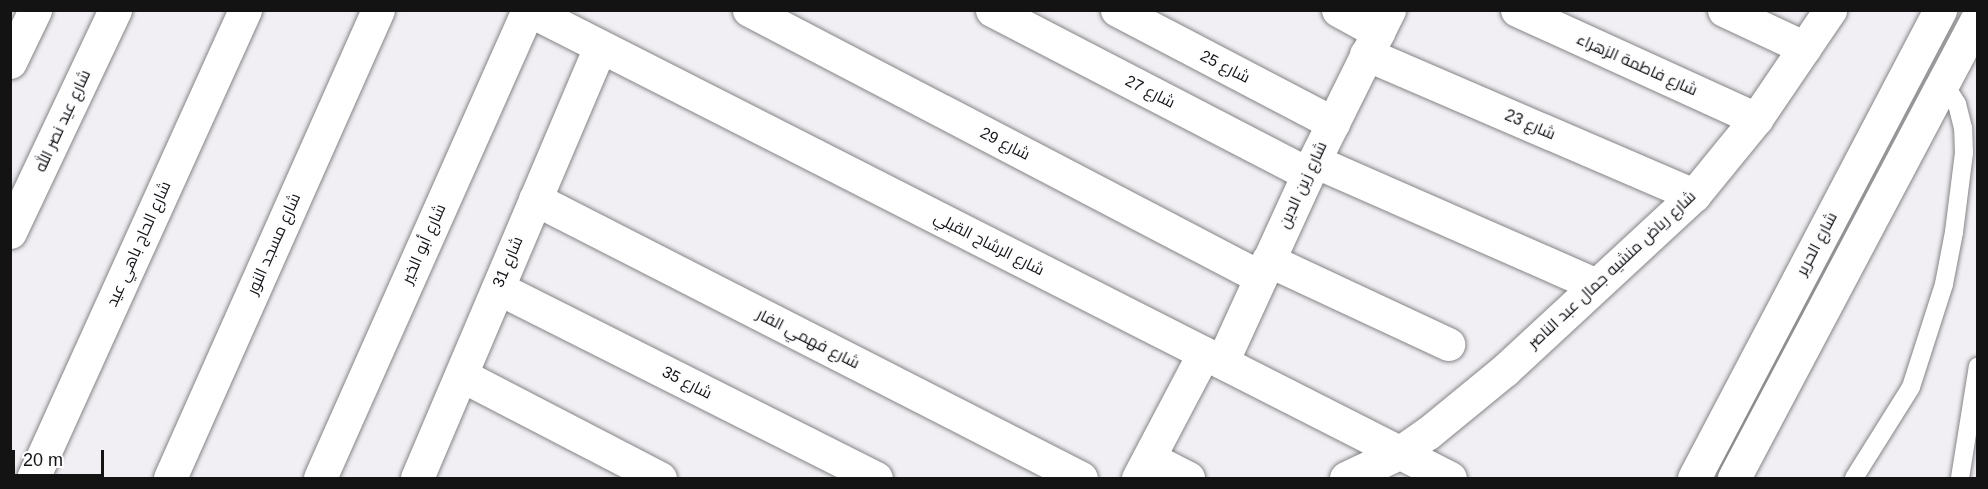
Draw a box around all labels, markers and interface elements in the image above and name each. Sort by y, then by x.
street label: شارع فاطمة الزهراء [1574,30,1700,100]
street label: شارع 25 [1197,46,1253,88]
street label: شارع عيد نصر الله [31,67,95,175]
street label: شارع 27 [1122,71,1178,113]
street label: شارع 23 [1502,106,1558,144]
street label: شارع 29 [977,123,1033,165]
street label: شارع زين الدين [1275,139,1331,231]
street label: شارع الحاج باهي عيد [103,178,175,310]
street label: شارع رياض منشيه جمال عبد الناصر [1524,187,1700,353]
street label: شارع مسجد النور [243,190,305,298]
street label: شارع أبو الخير [398,201,450,287]
street label: شارع الرشاح القبلي [931,208,1047,280]
street label: شارع الحرير [1792,209,1842,279]
street label: شارع 31 [489,234,527,290]
street label: شارع فهمي الفار [753,305,863,373]
street label: شارع 35 [659,362,715,404]
scale bar [15,438,106,476]
text: 20 m [23,450,63,470]

